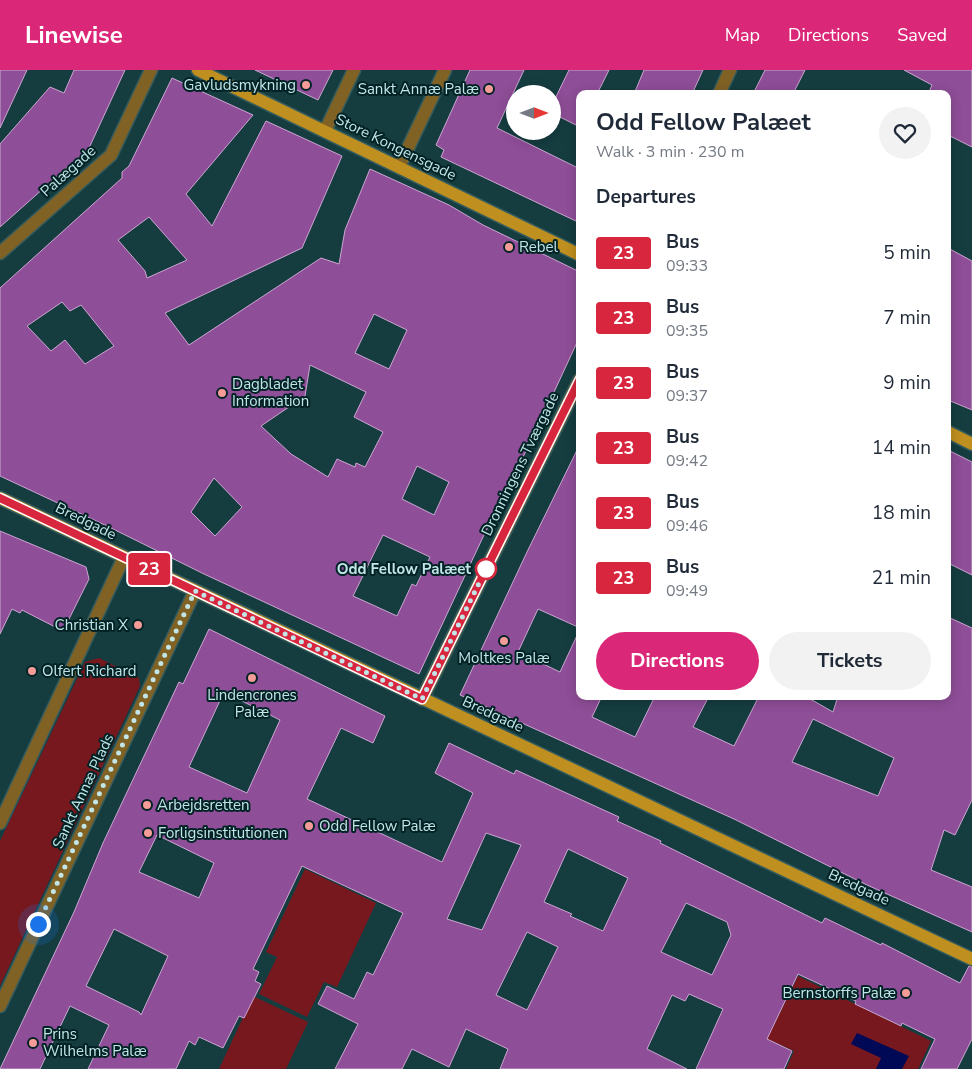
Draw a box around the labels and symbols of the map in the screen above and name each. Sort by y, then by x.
place label: Gavludsmykning [183,75,296,95]
marker: Gavludsmykning [300,79,312,91]
place label: Sankt Annæ Palæ [358,79,479,99]
marker: Sankt Annæ Palæ [483,83,495,95]
north arrow [506,85,561,140]
street label: Store Kongensgade [332,109,460,185]
street label: Palægade [36,141,100,201]
place label: Rebel [519,237,559,257]
marker: Rebel [503,241,515,253]
place label: Dagbladet Information [232,374,309,411]
marker: Dagbladet Information [216,387,228,399]
street label: Dronningens Tværgade [477,389,564,539]
street label: Bredgade [52,498,120,544]
line badge: 23 [126,553,172,585]
marker: Odd Fellow Palæet [475,558,497,580]
place label: Odd Fellow Palæet [337,559,471,579]
place label: Christian X [55,615,128,635]
marker: Christian X [132,619,144,631]
marker: Moltkes Palæ [498,635,510,647]
place label: Moltkes Palæ [458,648,550,668]
place label: Olfert Richard [42,661,136,681]
marker: Olfert Richard [26,665,38,677]
marker: Lindencrones Palæ [246,672,258,684]
place label: Lindencrones Palæ [207,685,297,722]
street label: Bredgade [459,691,527,737]
street label: Sankt Annæ Plads [48,730,118,852]
place label: Arbejdsretten [157,795,250,815]
marker: Arbejdsretten [141,799,153,811]
place label: Odd Fellow Palæ [319,816,436,836]
marker: Odd Fellow Palæ [303,820,315,832]
place label: Forligsinstitutionen [158,823,287,843]
marker: Forligsinstitutionen [142,827,154,839]
street label: Bredgade [825,864,893,910]
your location [26,912,51,937]
place label: Bernstorffs Palæ [782,983,896,1003]
marker: Bernstorffs Palæ [900,987,912,999]
place label: Prins Wilhelms Palæ [43,1024,147,1061]
marker: Prins Wilhelms Palæ [27,1037,39,1049]

